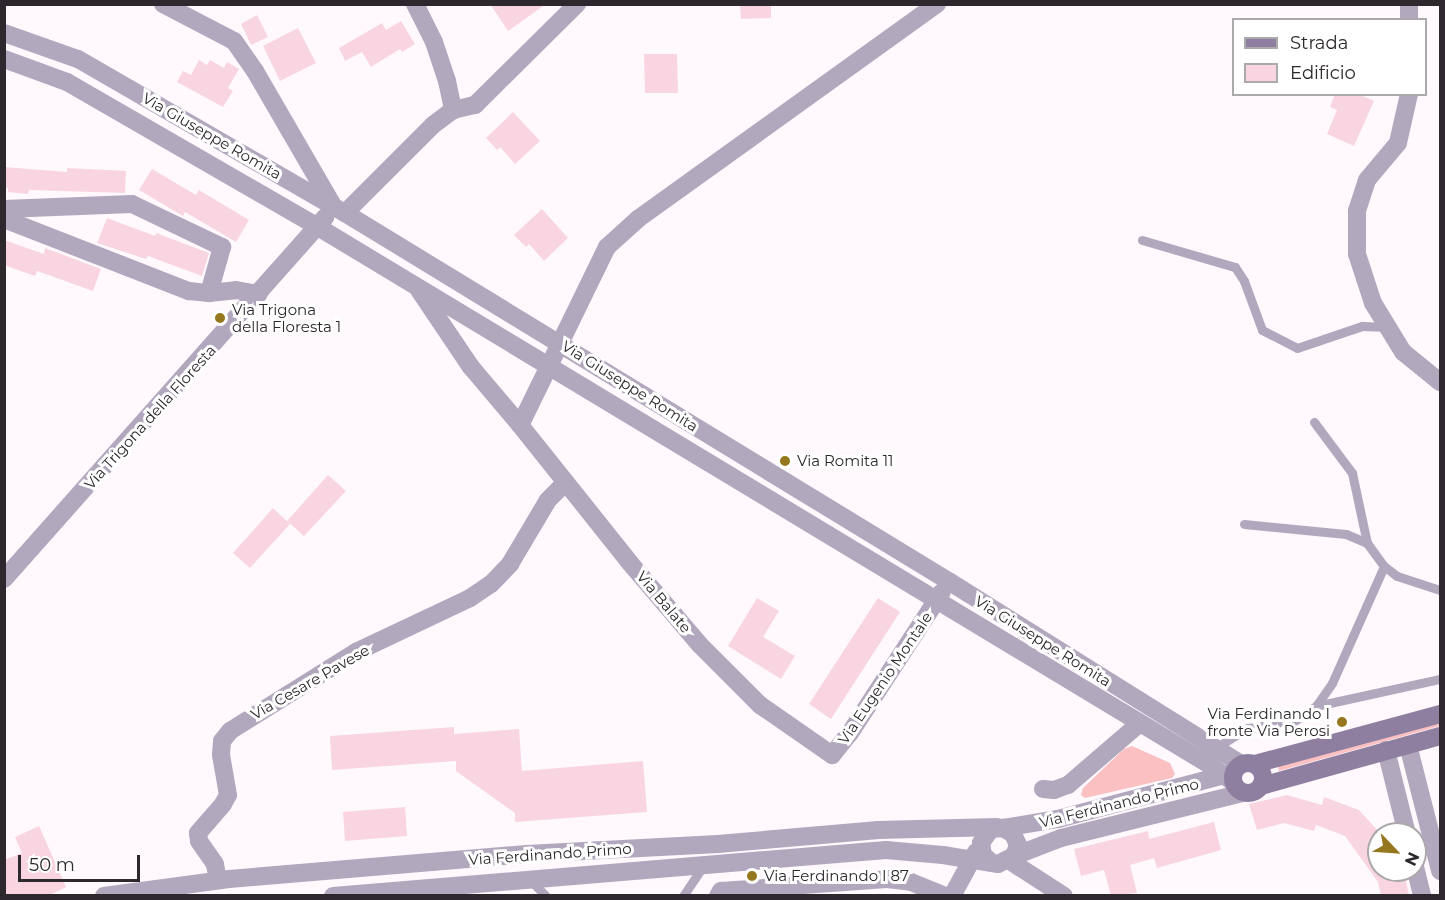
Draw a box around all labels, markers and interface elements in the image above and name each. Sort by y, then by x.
legend [1232,18,1427,96]
text: Strada [1290,32,1348,54]
text: Edificio [1290,62,1356,84]
street label: Via Giuseppe Romita [139,89,285,183]
place label: Via Trigona della Floresta 1 [232,300,341,335]
marker: Via Trigona della Floresta 1 [213,311,227,325]
street label: Via Giuseppe Romita [559,337,701,435]
street label: Via Trigona della Floresta [80,341,220,493]
place label: Via Romita 11 [797,452,893,470]
marker: Via Romita 11 [778,454,792,468]
street label: Via Balate [633,568,695,636]
street label: Via Giuseppe Romita [972,592,1114,690]
street label: Via Eugenio Montale [834,609,936,747]
street label: Via Cesare Pavese [247,641,373,723]
place label: Via Ferdinando I fronte Via Perosi [1207,704,1330,739]
marker: Via Ferdinando I fronte Via Perosi [1335,715,1349,729]
street label: Via Ferdinando Primo [1037,774,1201,832]
north arrow [1367,822,1427,882]
street label: Via Ferdinando Primo [468,839,632,869]
scale bar [21,843,142,881]
text: N [1401,849,1423,869]
text: 50 m [29,854,75,876]
place label: Via Ferdinando I 87 [764,867,909,885]
marker: Via Ferdinando I 87 [745,869,759,883]

